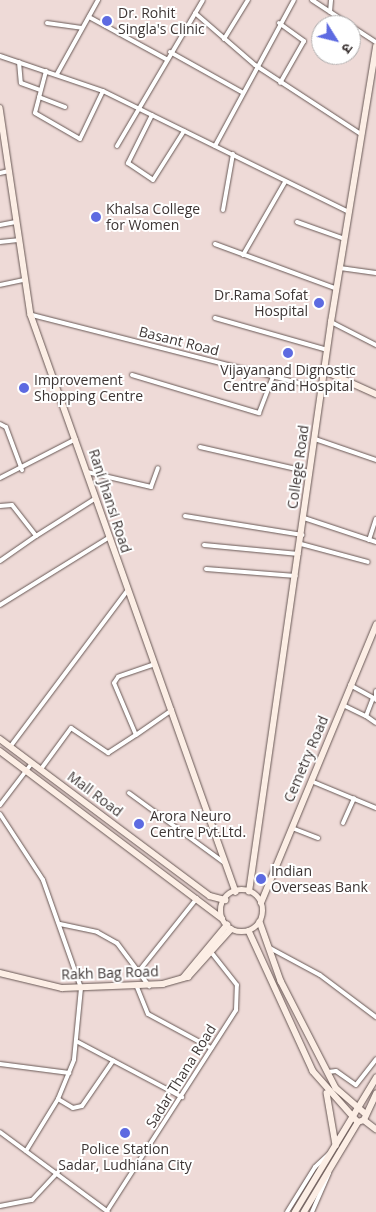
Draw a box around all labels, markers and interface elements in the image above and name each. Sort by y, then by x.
place label: Dr. Rohit Singla's Clinic [118,5,205,38]
marker: Dr. Rohit Singla's Clinic [100,14,114,28]
north arrow [311,15,361,65]
text: उ [338,40,358,57]
place label: Khalsa College for Women [106,201,200,233]
marker: Khalsa College for Women [90,211,102,223]
place label: Dr.Rama Sofat Hospital [214,287,308,320]
marker: Dr.Rama Sofat Hospital [312,296,326,310]
street label: Basant Road [137,323,221,359]
marker: Vijayanand Dignostic Centre and Hospital [281,346,295,360]
place label: Vijayanand Dignostic Centre and Hospital [220,362,356,394]
place label: Improvement Shopping Centre [34,372,143,404]
marker: Improvement Shopping Centre [18,382,30,394]
street label: College Road [284,424,312,510]
street label: Rani Jhansi Road [85,447,135,555]
street label: Cemetry Road [280,713,332,805]
street label: Mall Road [64,768,126,820]
place label: Arora Neuro Centre Pvt.Ltd. [150,808,246,840]
marker: Arora Neuro Centre Pvt.Ltd. [132,817,146,831]
place label: Indian Overseas Bank [271,863,368,896]
marker: Indian Overseas Bank [255,873,267,885]
street label: Rakh Bag Road [61,963,159,983]
street label: Sadar Thana Road [142,1021,220,1131]
marker: Police Station Sadar, Ludhiana City [119,1127,131,1139]
place label: Police Station Sadar, Ludhiana City [58,1141,192,1174]

